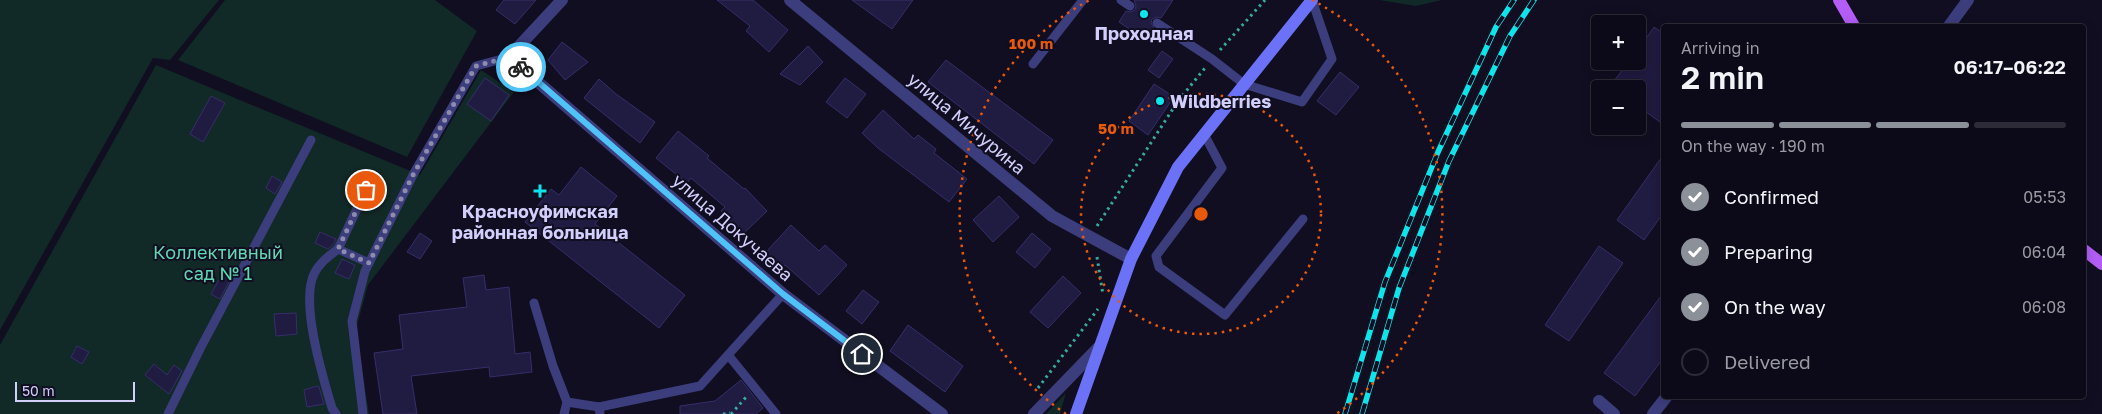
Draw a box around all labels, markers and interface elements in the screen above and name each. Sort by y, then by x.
marker: Проходная [1138,8,1150,20]
map controls [1591,15,1646,135]
button: + [1591,15,1646,70]
place label: Проходная [1095,22,1194,44]
text: 100 m [1009,34,1053,52]
text: Arriving in [1681,38,1760,58]
courier [496,42,546,92]
icon: bike [507,53,535,81]
text: 06:17–06:22 [1954,55,2066,78]
text: 2 min [1681,58,1764,96]
street label: улица Мичурина [904,67,1030,179]
button: − [1591,80,1646,135]
place label: Wildberries [1170,90,1271,112]
marker: Wildberries [1154,95,1166,107]
text: 50 m [1098,119,1134,137]
text: On the way · 190 m [1681,136,1825,156]
pin [345,169,387,211]
street label: улица Докучаева [668,169,798,285]
icon: bag [352,176,380,204]
icon: check [1681,183,1709,211]
marker: Красноуфимская районная больница [533,184,547,198]
text: Confirmed [1724,185,1819,208]
text: 05:53 [2023,187,2066,207]
place label: Красноуфимская районная больница [452,200,628,243]
centre of rings [1192,205,1210,223]
icon: check [1681,238,1709,266]
text: Preparing [1724,240,1813,263]
park label: Коллективный сад № 1 [153,241,283,284]
text: 06:04 [2022,242,2066,262]
icon: check [1681,293,1709,321]
text: On the way [1724,295,1826,318]
text: 06:08 [2022,297,2066,317]
pin [841,333,883,375]
icon: home [848,340,876,368]
text: Delivered [1724,350,1811,373]
scale bar [15,379,135,402]
text: 50 m [22,382,55,399]

